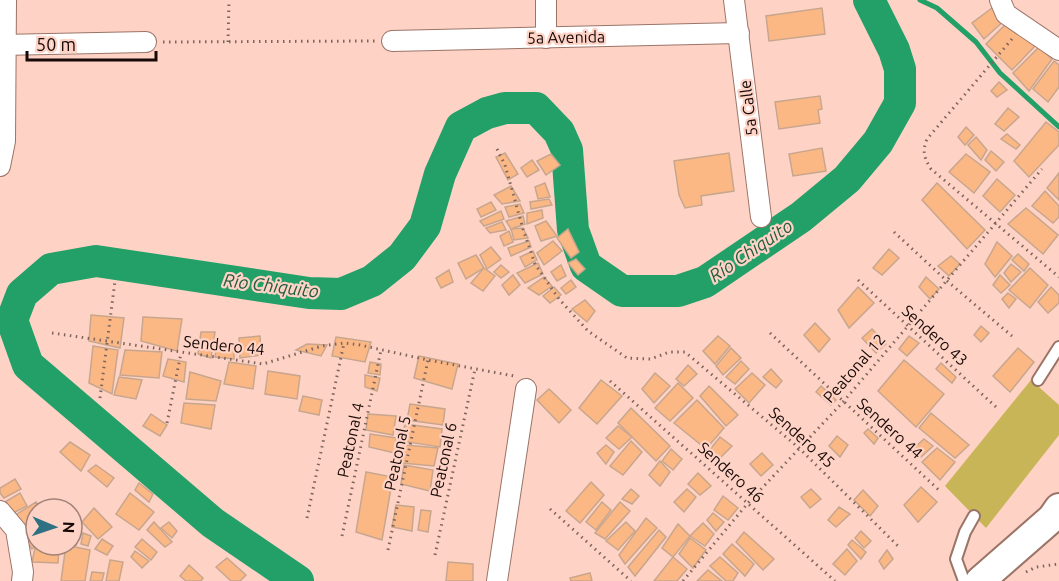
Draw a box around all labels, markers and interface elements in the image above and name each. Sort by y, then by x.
scale bar [27,24,156,62]
street label: 5a Avenida [527,27,605,47]
text: 50 m [36,34,76,54]
street label: 5a Calle [736,79,760,137]
water label: Río Chiquito [705,215,796,285]
water label: Río Chiquito [222,269,320,301]
street label: Sendero 43 [899,301,971,369]
street label: Peatonal 12 [819,330,889,406]
street label: Sendero 44 [182,332,266,358]
street label: Sendero 44 [854,394,926,462]
street label: Peatonal 4 [333,401,367,479]
street label: Sendero 45 [766,403,838,471]
street label: Peatonal 5 [380,414,414,492]
street label: Peatonal 6 [426,421,460,499]
street label: Sendero 46 [695,438,767,506]
north arrow [24,497,84,557]
text: N [60,521,78,534]

